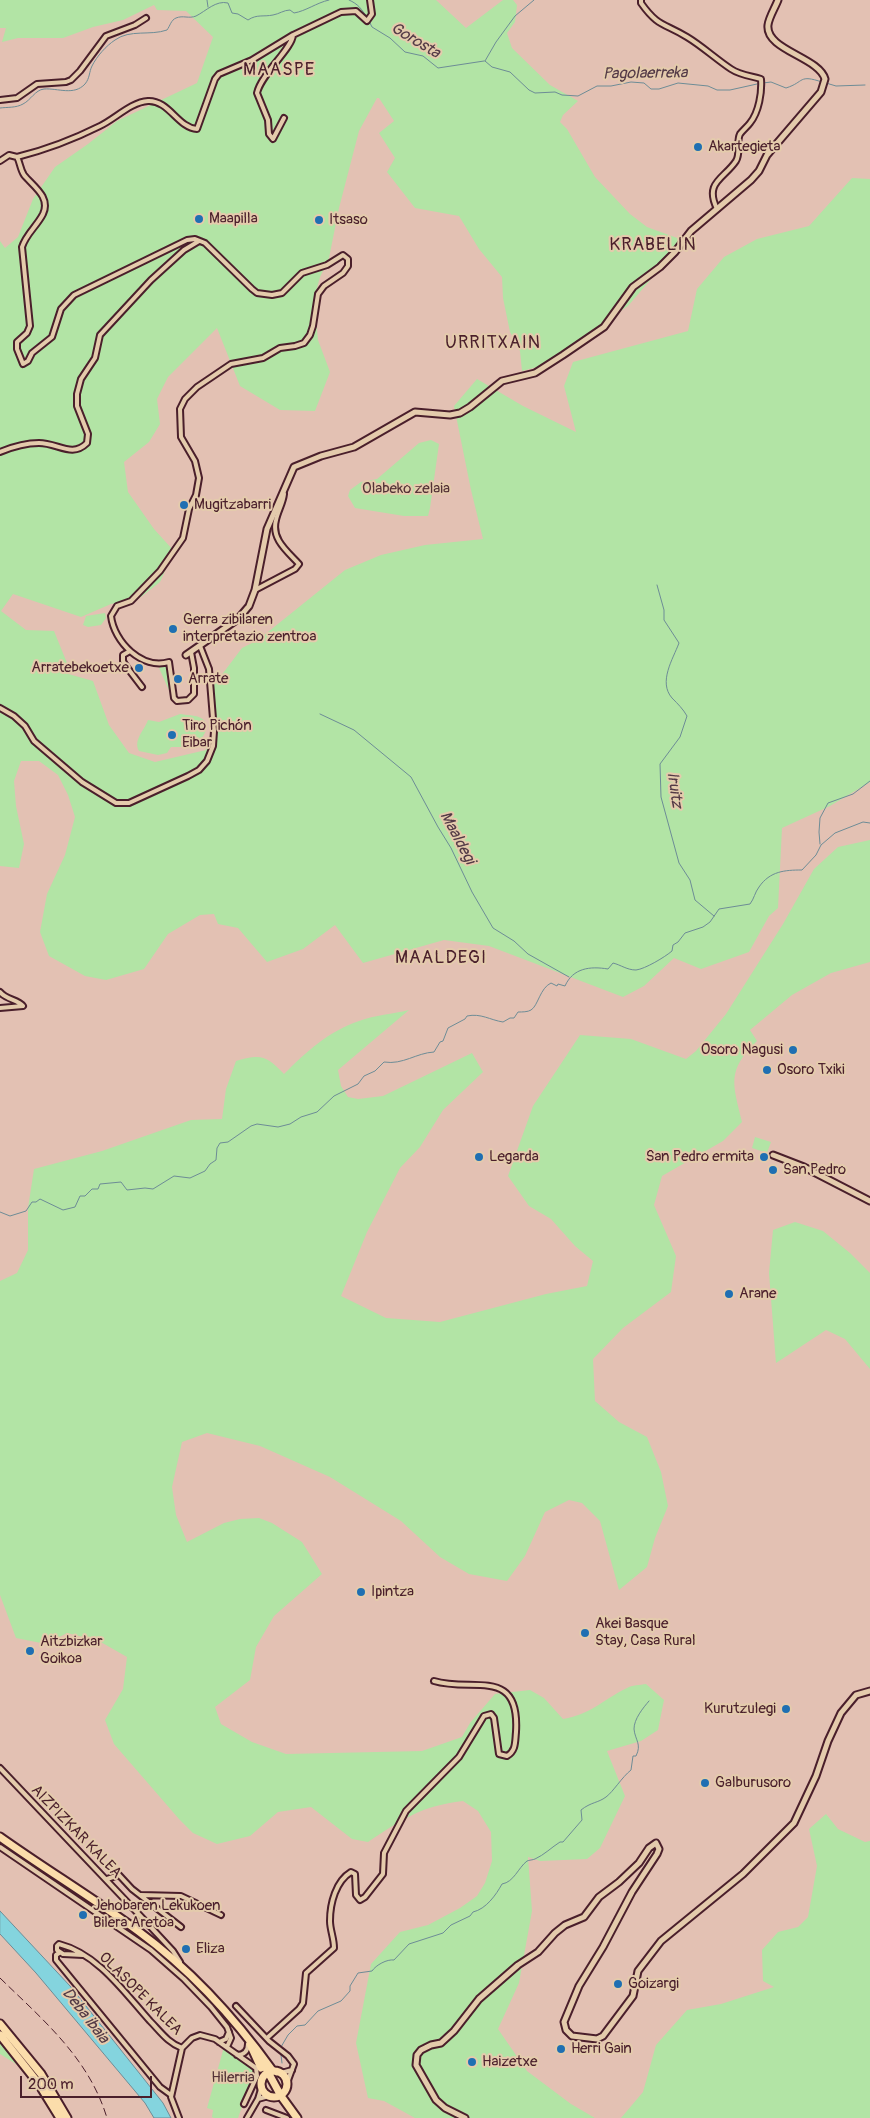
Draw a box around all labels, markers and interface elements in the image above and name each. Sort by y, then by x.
water label: Gorosta [387,19,443,63]
district label: MAASPE [242,59,316,81]
water label: Pagolaerreka [603,64,687,84]
place label: Akartegieta [708,138,780,156]
marker: Akartegieta [692,141,704,153]
place label: Maapilla [209,210,258,228]
place label: Itsaso [329,211,368,229]
marker: Maapilla [193,213,205,225]
marker: Itsaso [313,214,325,226]
district label: KRABELIN [608,234,698,256]
district label: URRITXAIN [444,332,542,354]
park label: Olabeko zelaia [362,480,450,498]
place label: Mugitzabarri [194,496,271,514]
marker: Mugitzabarri [178,499,190,511]
place label: Gerra zibilaren interpretazio zentroa [183,611,316,646]
marker: Gerra zibilaren interpretazio zentroa [167,623,179,635]
place label: Arratebekoetxe [31,659,129,677]
marker: Arratebekoetxe [133,662,145,674]
place label: Arrate [188,670,228,688]
marker: Arrate [172,673,184,685]
place label: Tiro Pichón Eibar [182,717,252,752]
marker: Tiro Pichón Eibar [166,729,178,741]
water label: Iruitz [662,771,686,809]
water label: Maaldegi [435,808,479,868]
district label: MAALDEGI [394,947,488,969]
place label: Osoro Nagusi [701,1041,783,1059]
marker: Osoro Nagusi [787,1044,799,1056]
place label: Osoro Txiki [777,1061,845,1079]
marker: Osoro Txiki [761,1064,773,1076]
place label: Legarda [489,1148,539,1166]
place label: San Pedro ermita [646,1148,754,1166]
marker: Legarda [473,1151,485,1163]
marker: San Pedro ermita [758,1151,770,1163]
place label: San Pedro [783,1161,846,1179]
marker: San Pedro [767,1164,779,1176]
place label: Arane [739,1285,776,1303]
marker: Arane [723,1288,735,1300]
place label: Ipintza [371,1583,414,1601]
marker: Ipintza [355,1586,367,1598]
place label: Akei Basque Stay, Casa Rural [595,1615,696,1650]
marker: Akei Basque Stay, Casa Rural [579,1627,591,1639]
place label: Aitzbizkar Goikoa [40,1633,103,1668]
marker: Aitzbizkar Goikoa [24,1645,36,1657]
place label: Kurutzulegi [704,1700,776,1718]
marker: Kurutzulegi [780,1703,792,1715]
place label: Galburusoro [715,1774,791,1792]
marker: Galburusoro [699,1777,711,1789]
street label: AIZPIZKAR KALEA [27,1782,125,1882]
place label: Jehobaren Lekukoen Bilera Aretoa [93,1897,220,1932]
marker: Jehobaren Lekukoen Bilera Aretoa [77,1909,89,1921]
place label: Eliza [196,1940,225,1958]
marker: Eliza [180,1943,192,1955]
street label: OLASOPE KALEA [95,1949,185,2039]
place label: Goizargi [628,1975,679,1993]
marker: Goizargi [612,1978,624,1990]
water label: Deba ibaia [57,1984,113,2048]
place label: Herri Gain [571,2040,632,2058]
marker: Herri Gain [555,2043,567,2055]
place label: Haizetxe [482,2053,537,2071]
marker: Haizetxe [466,2056,478,2068]
scale bar [22,2066,155,2098]
park label: Hilerria [211,2069,255,2087]
text: 200 m [28,2075,73,2094]

